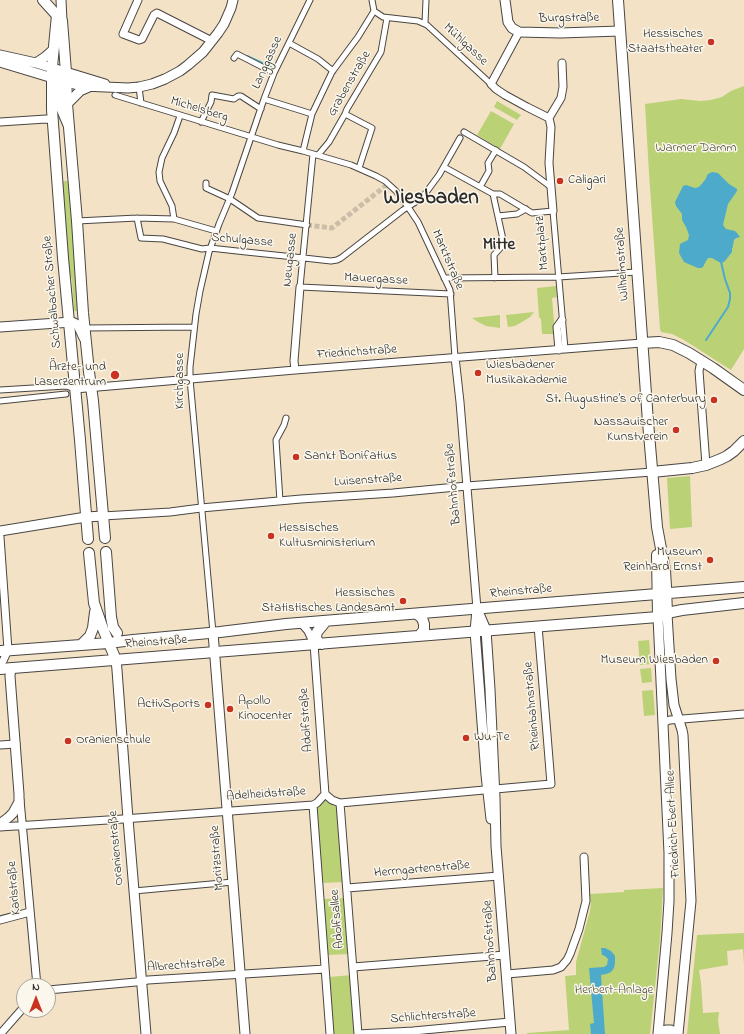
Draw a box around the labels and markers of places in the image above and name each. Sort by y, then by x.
place label: Hessisches Staatstheater [628,27,703,58]
marker: Hessisches Staatstheater [706,37,716,47]
place label: Caligari [568,173,606,189]
marker: Caligari [555,176,565,186]
place label: Wiesbadener Musikakademie [486,358,567,389]
place label: Ärzte- und Laserzentrum [34,360,106,391]
marker: Wiesbadener Musikakademie [473,368,483,378]
marker: Ärzte- und Laserzentrum [109,369,121,381]
place label: St. Augustine’s of Canterbury [546,392,706,408]
marker: St. Augustine’s of Canterbury [709,395,719,405]
place label: Nassauischer Kunstverein [594,415,668,446]
marker: Nassauischer Kunstverein [671,425,681,435]
place label: Sankt Bonifatius [304,449,397,465]
marker: Sankt Bonifatius [291,452,301,462]
place label: Hessisches Kultusministerium [279,521,375,552]
marker: Hessisches Kultusministerium [266,531,276,541]
place label: Museum Reinhard Ernst [623,545,702,576]
marker: Museum Reinhard Ernst [705,555,715,565]
place label: Hessisches Statistisches Landesamt [262,586,395,617]
marker: Hessisches Statistisches Landesamt [398,596,408,606]
place label: Museum Wiesbaden [601,653,708,669]
marker: Museum Wiesbaden [711,656,721,666]
place label: Apollo Kinocenter [238,694,292,725]
place label: ActivSports [137,697,200,713]
marker: ActivSports [203,700,213,710]
marker: Apollo Kinocenter [225,704,235,714]
place label: Wu-Te [474,730,510,746]
place label: Oranienschule [76,733,151,749]
marker: Wu-Te [461,733,471,743]
marker: Oranienschule [63,736,73,746]

